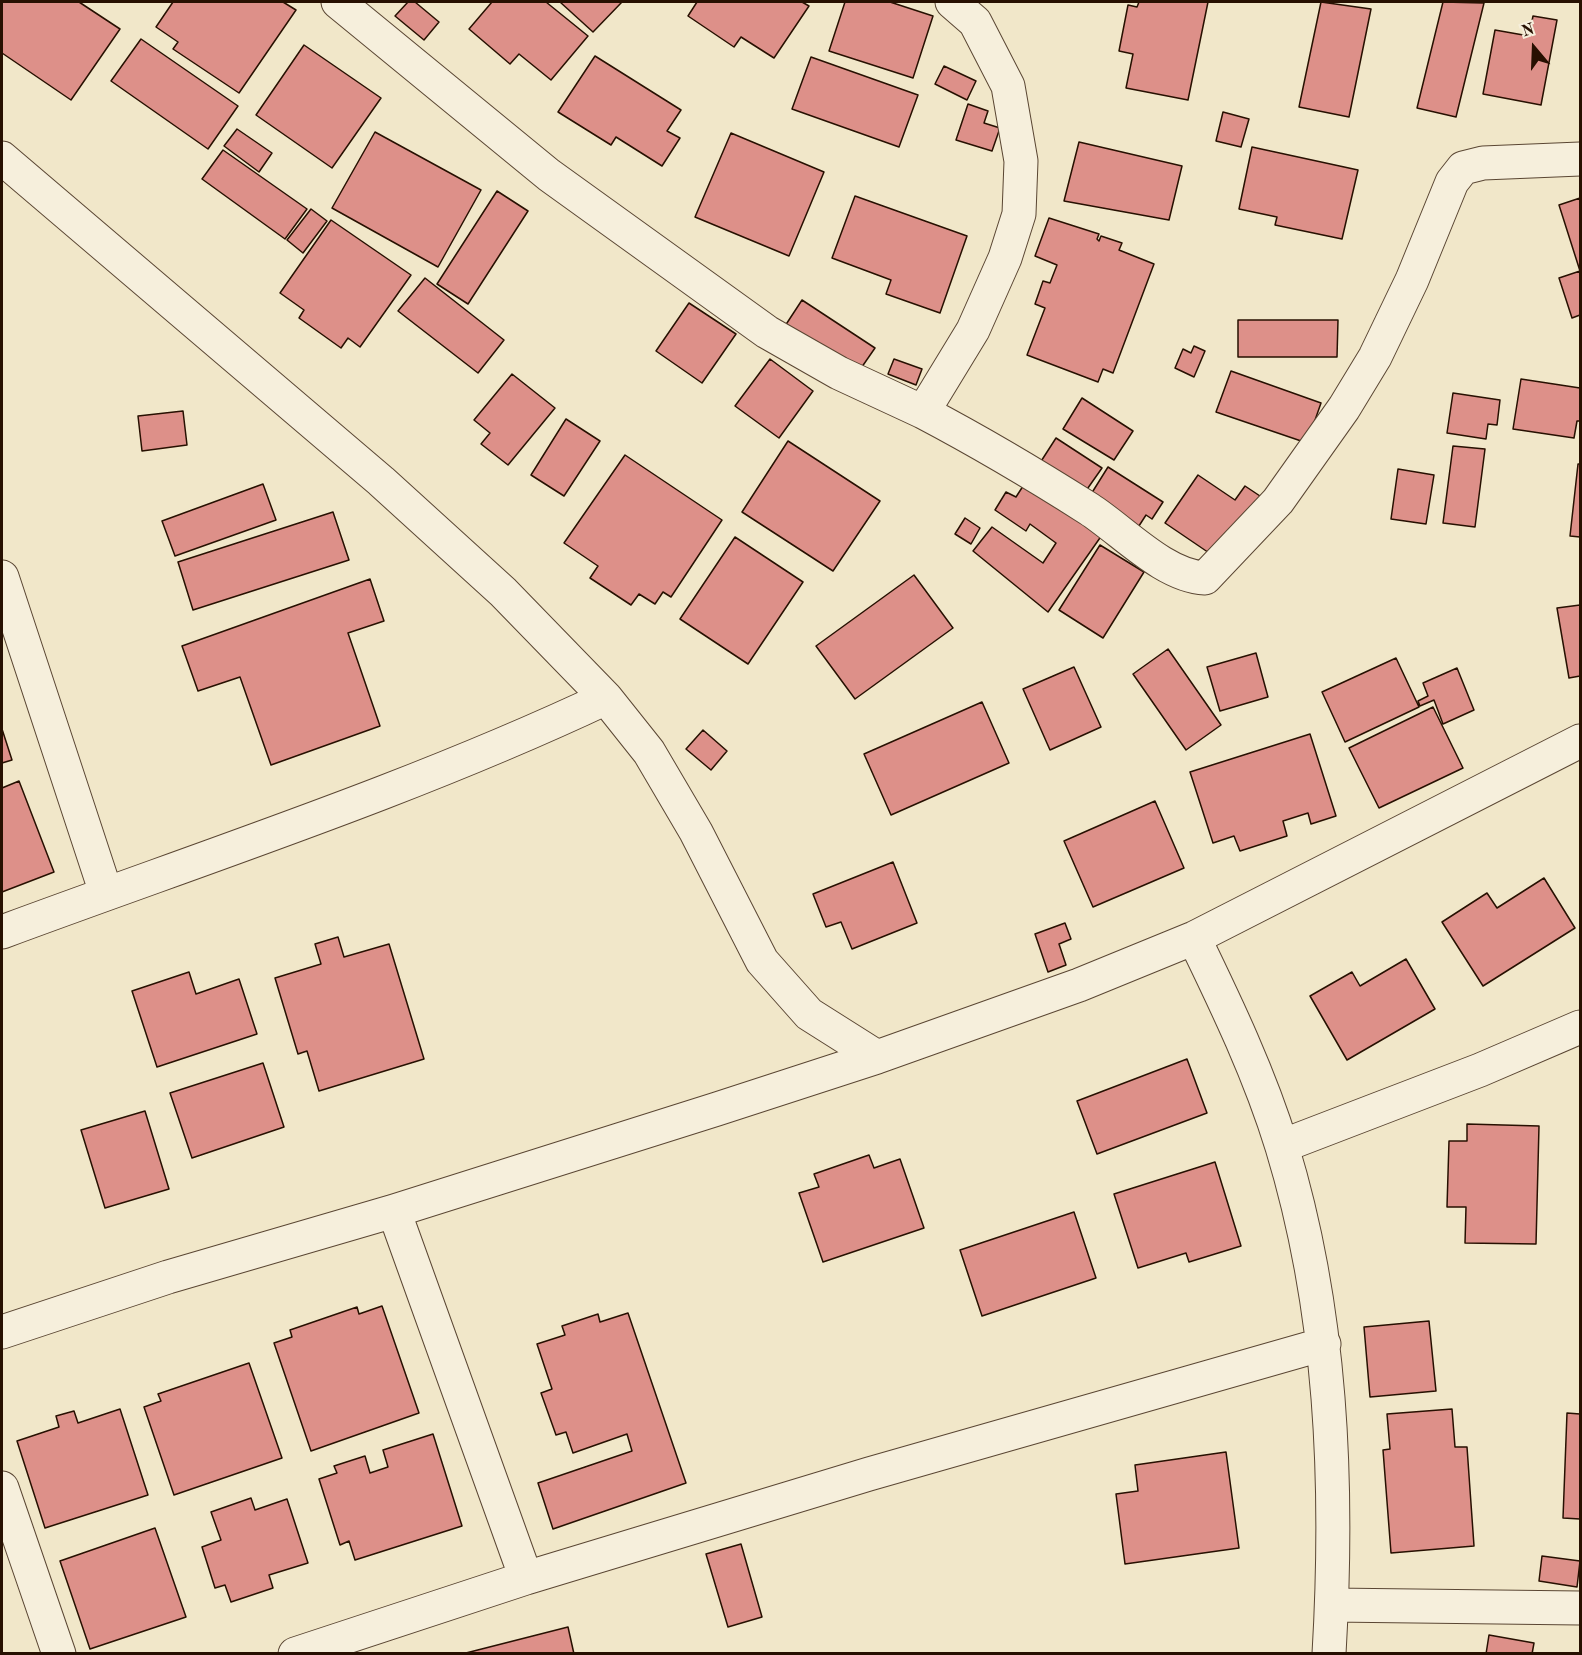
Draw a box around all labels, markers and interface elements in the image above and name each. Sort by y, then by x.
north arrow [1504,18,1564,78]
text: N [1520,21,1537,41]

